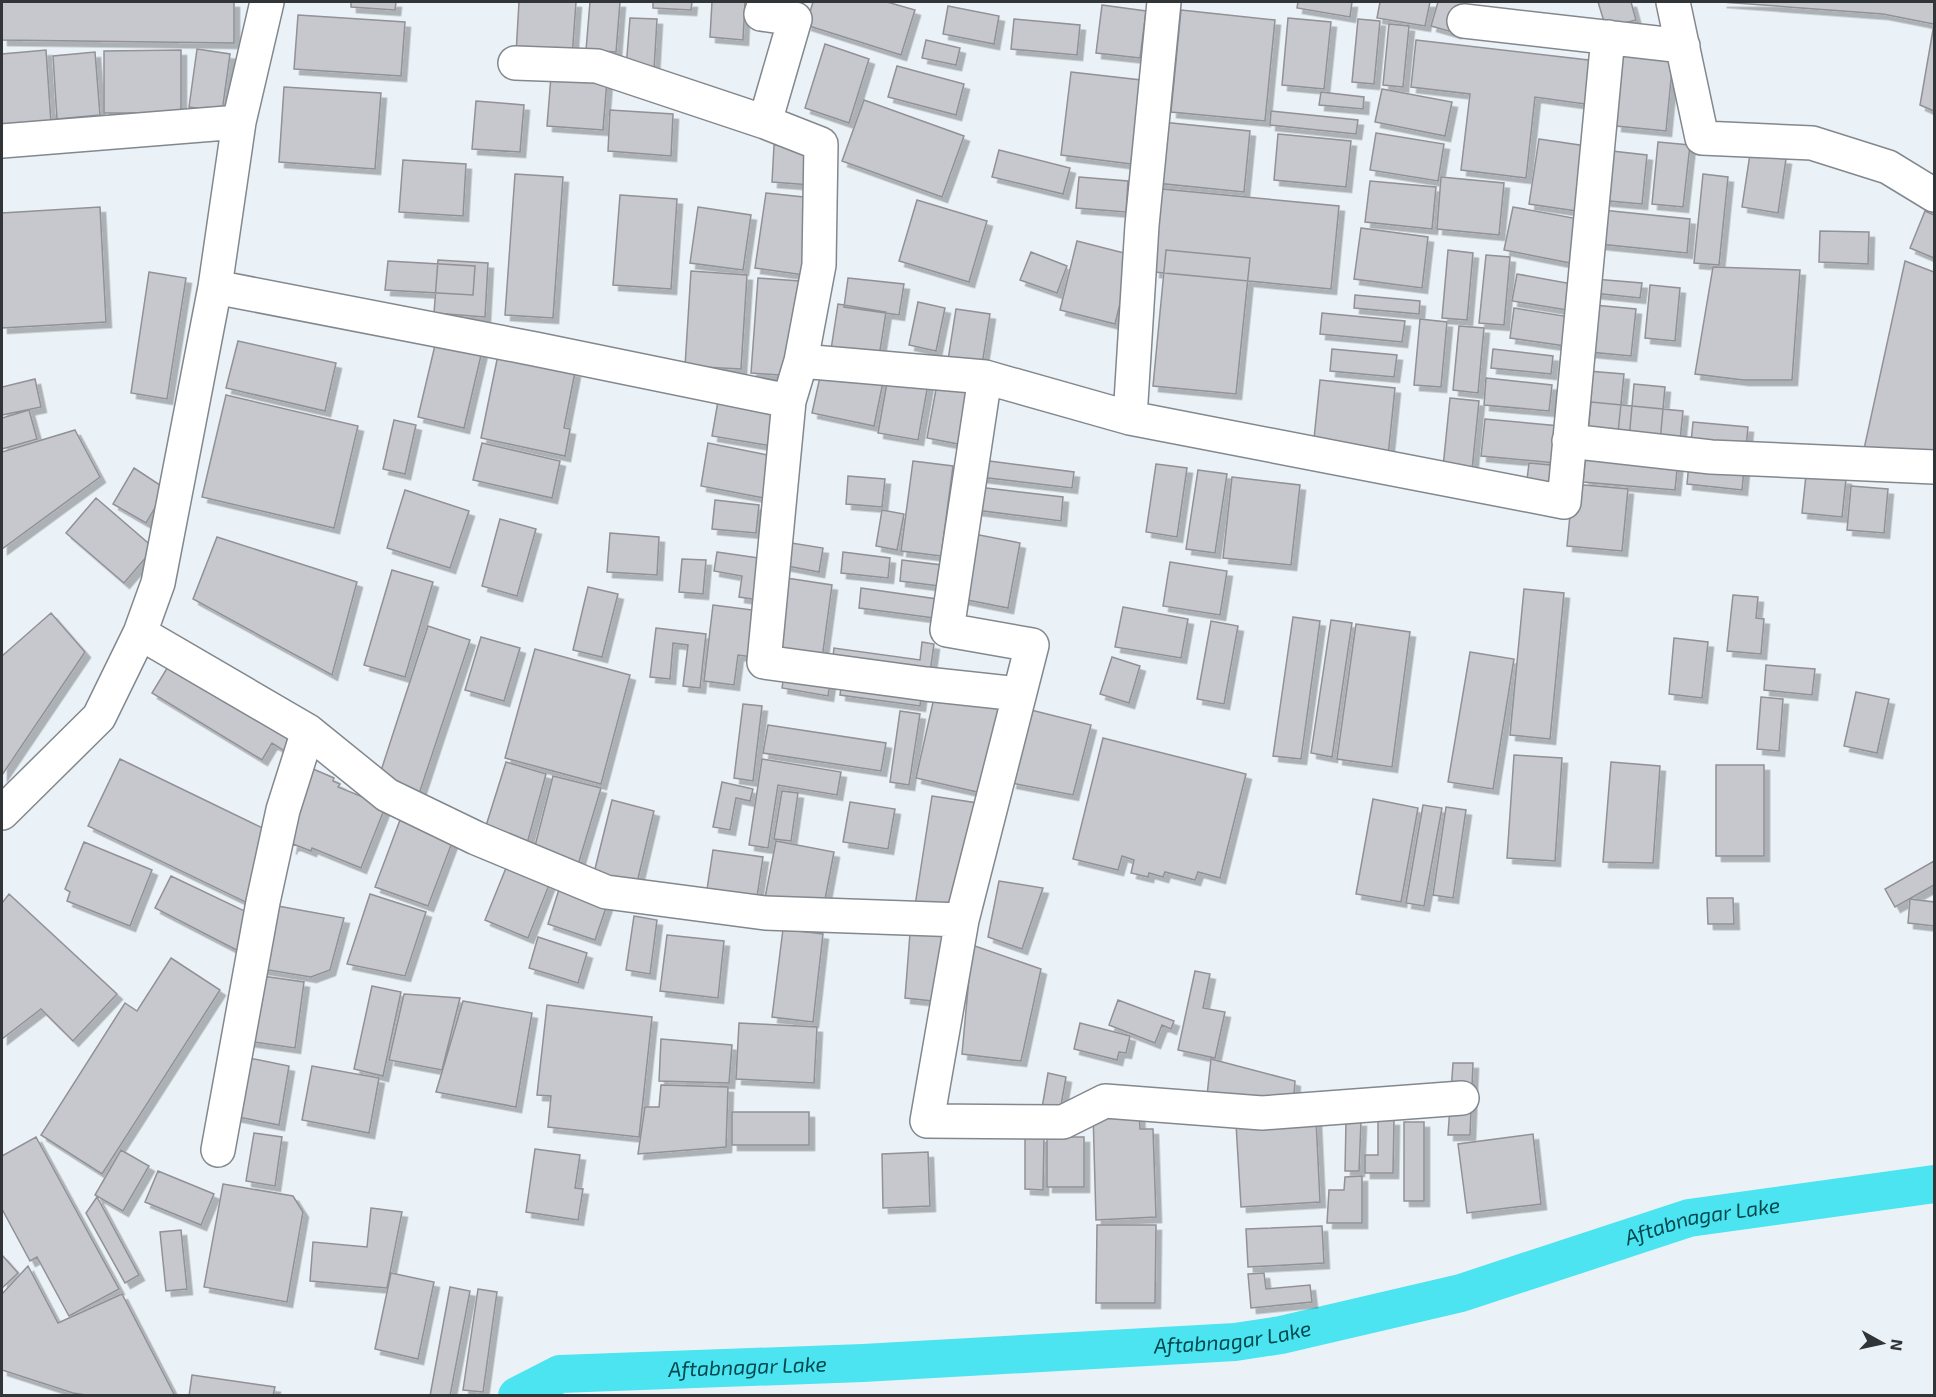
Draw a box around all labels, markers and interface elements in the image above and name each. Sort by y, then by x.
water label: Aftabnagar Lake [1620,1192,1781,1250]
north arrow [1852,1313,1912,1373]
water label: Aftabnagar Lake [1152,1314,1313,1358]
text: N [1887,1338,1908,1352]
water label: Aftabnagar Lake [667,1350,827,1381]

